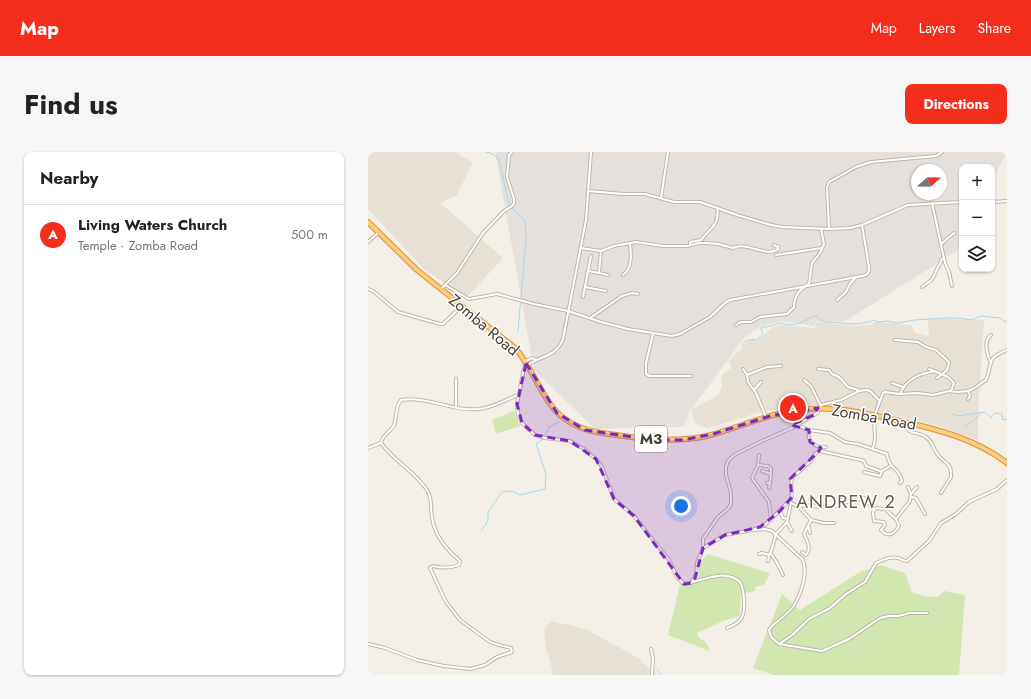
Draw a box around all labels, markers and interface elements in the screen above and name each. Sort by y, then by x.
text: Map [20,15,59,42]
text: Map [871,18,897,38]
text: Layers [919,18,955,38]
text: Share [977,18,1011,38]
text: Find us [24,84,118,125]
button: Directions [905,84,1007,124]
north arrow [911,164,947,200]
map controls [959,164,995,272]
button: + [959,164,995,200]
text: Nearby [40,166,98,190]
button: − [959,200,995,236]
text: Living Waters Church [78,214,227,236]
text: A [48,225,58,244]
text: 500 m [291,225,328,244]
text: Temple · Zomba Road [78,236,198,255]
button: layers [959,236,995,272]
street label: Zomba Road [444,289,524,361]
pin: A [780,393,806,423]
street label: Zomba Road [830,398,918,436]
road number: M3 [635,426,667,452]
district label: ANDREW 2 [796,489,896,515]
your location [671,496,691,516]

